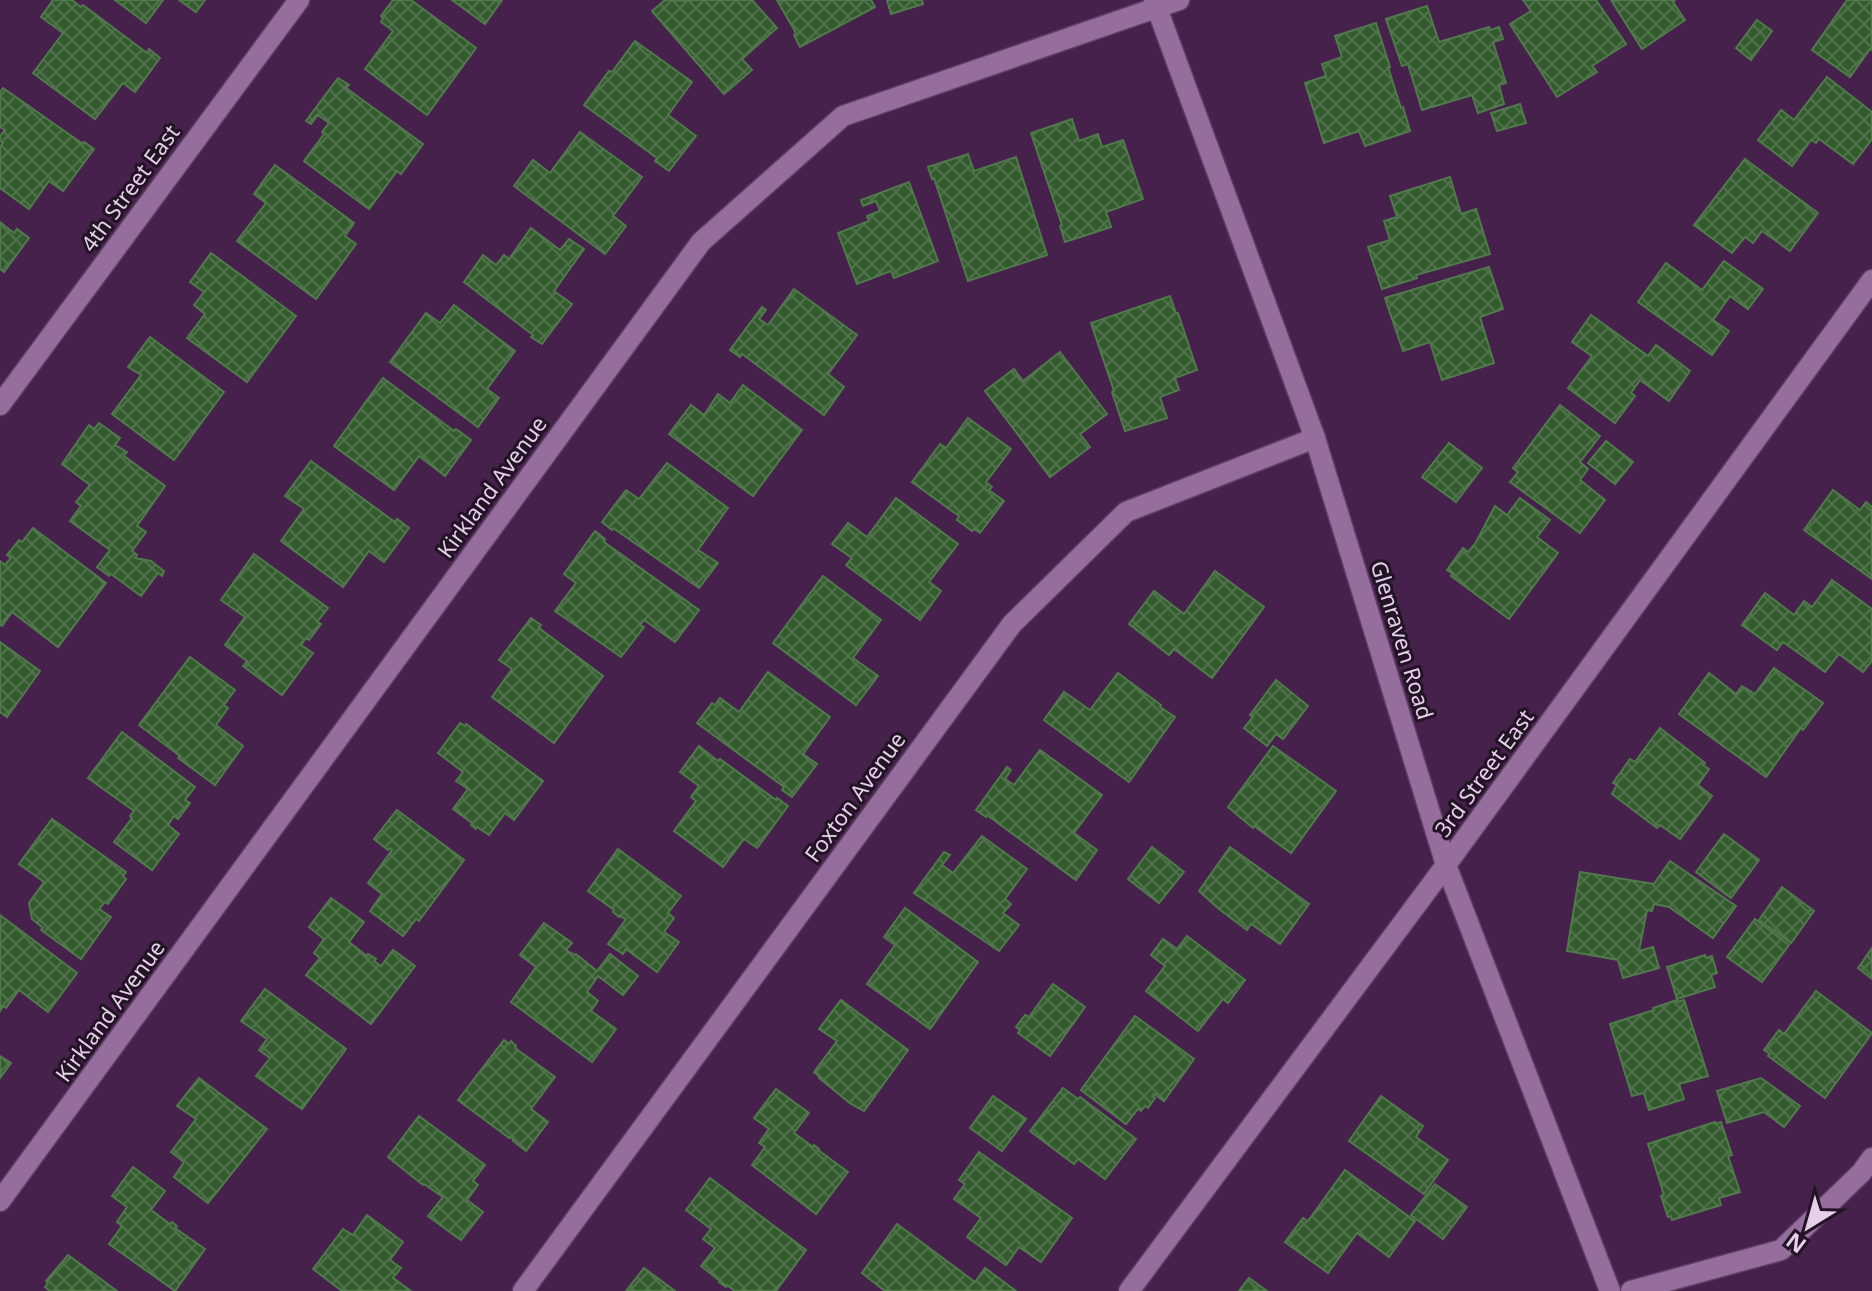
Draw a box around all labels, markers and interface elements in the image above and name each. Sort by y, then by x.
street label: 4th Street East [73,118,185,257]
street label: Kirkland Avenue [430,410,553,563]
street label: Glenraven Road [1365,557,1441,723]
street label: 3rd Street East [1427,703,1540,842]
street label: Foxton Avenue [797,725,912,867]
street label: Kirkland Avenue [48,934,171,1087]
north arrow [1768,1187,1848,1267]
text: N [1779,1226,1812,1261]

